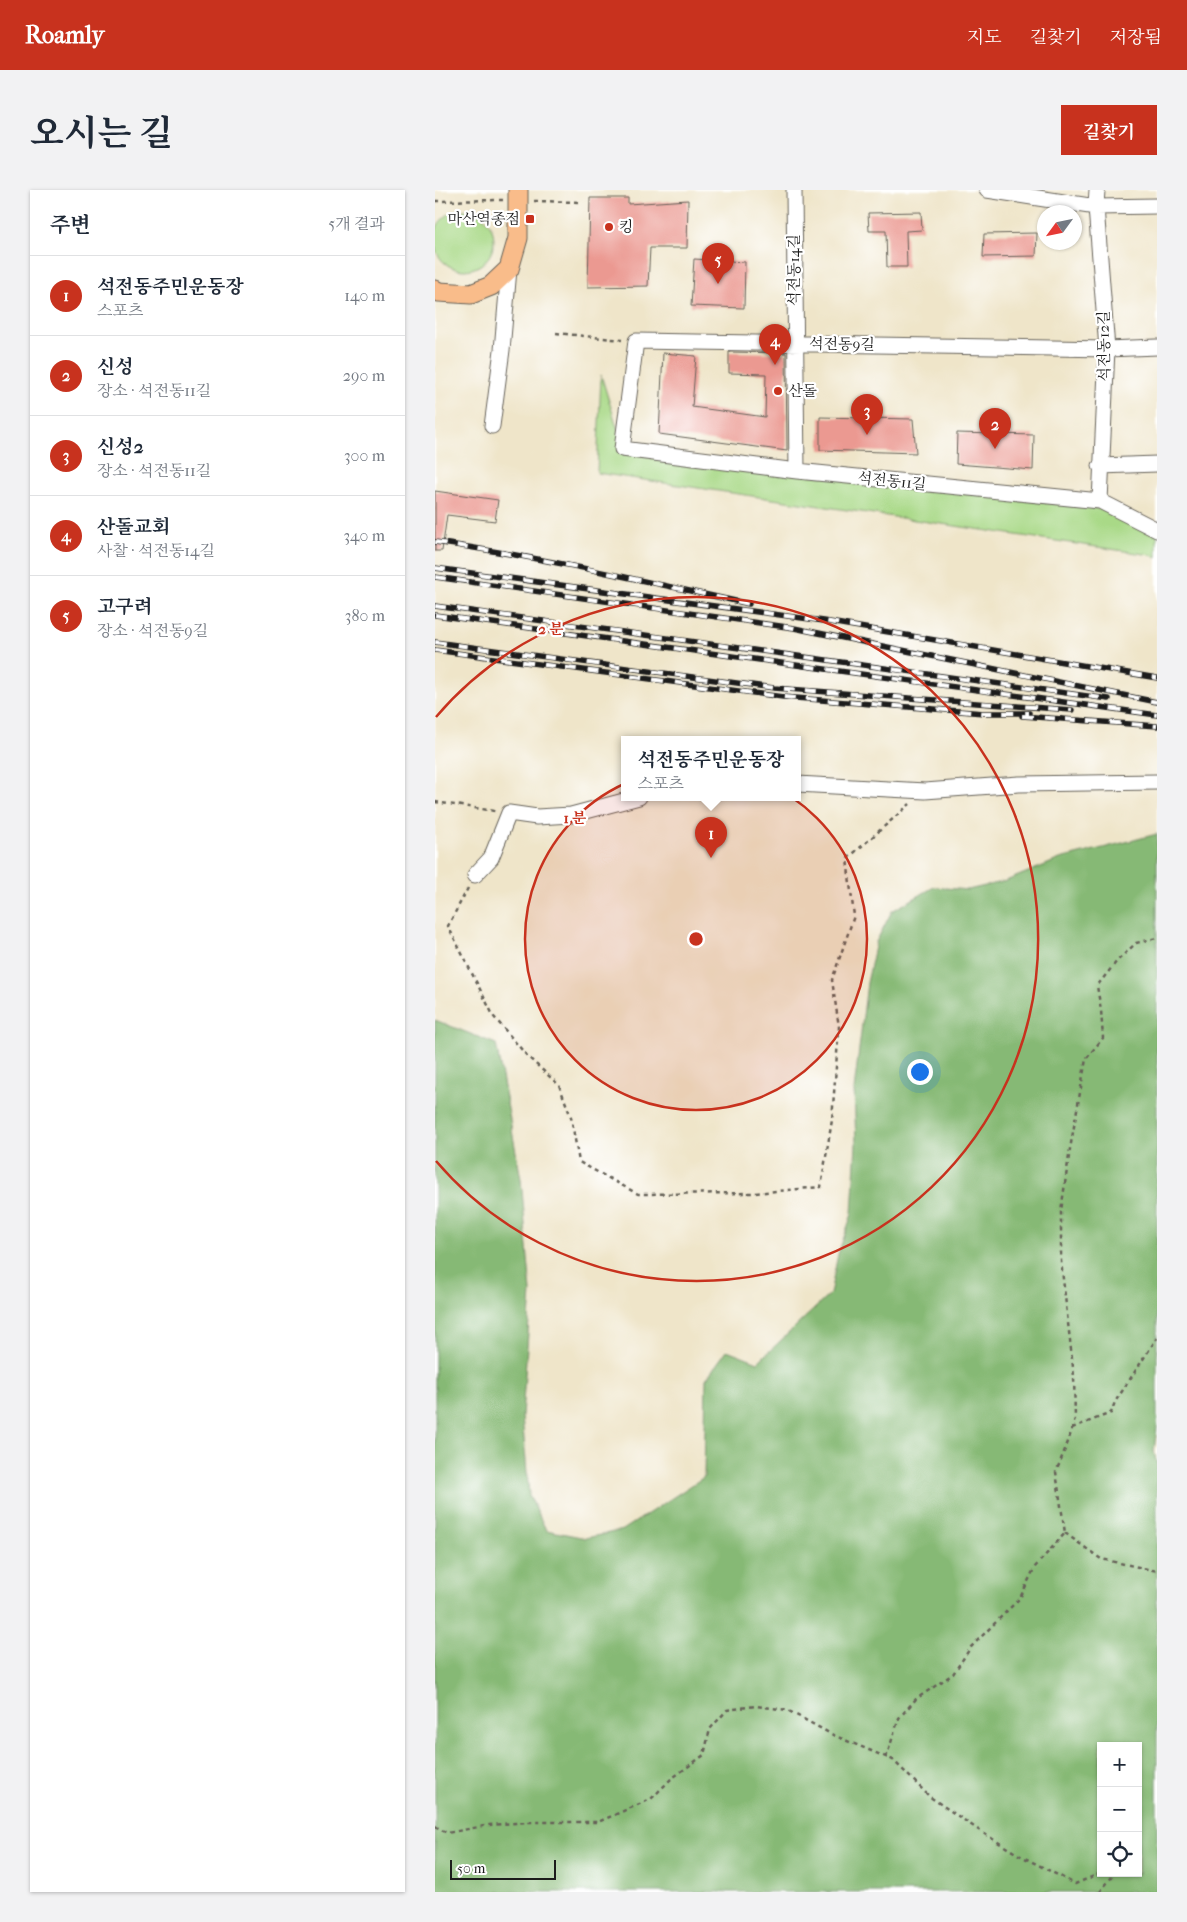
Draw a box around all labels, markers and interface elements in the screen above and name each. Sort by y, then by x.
text: Roamly [25,21,104,49]
text: 지도 [967,27,1002,48]
text: 길찾기 [1030,27,1082,48]
text: 저장됨 [1110,27,1162,48]
button: 길찾기 [1061,105,1157,155]
text: 오시는 길 [30,113,173,154]
north arrow [1037,205,1082,250]
place label: 마산역종점 [448,210,520,228]
text: 주변 [50,213,91,237]
marker: 마산역종점 [524,213,536,225]
text: 5개 결과 [328,214,385,233]
place label: 킹 [619,218,634,236]
marker: 킹 [603,221,615,233]
street label: 석전동14길 [785,234,803,306]
pin: 5 [702,243,734,284]
text: 석전동주민운동장 [97,276,244,298]
text: 1 [63,286,69,305]
text: 140 m [344,286,385,305]
text: 스포츠 [97,301,143,320]
street label: 석전동12길 [1094,310,1114,382]
pin: 4 [759,324,791,365]
street label: 석전동9길 [809,334,875,354]
text: 신성 [97,356,134,378]
text: 2 [62,366,70,385]
text: 290 m [343,366,385,385]
text: 장소 · 석전동11길 [97,381,211,400]
place label: 산돌 [788,382,817,400]
marker: 산돌 [772,385,784,397]
pin: 3 [851,394,883,435]
pin: 2 [979,408,1011,449]
text: 신성2 [97,436,143,458]
text: 3 [63,446,69,465]
text: 300 m [344,446,385,465]
text: 장소 · 석전동11길 [97,461,211,480]
street label: 석전동11길 [857,468,927,494]
text: 산돌교회 [97,516,170,538]
text: 4 [61,526,71,545]
text: 340 m [343,526,385,545]
text: 사찰 · 석전동14길 [97,541,215,560]
text: 고구려 [97,596,152,618]
text: 5 [63,606,69,625]
text: 380 m [345,606,385,625]
text: 2 분 [538,620,564,638]
text: 장소 · 석전동9길 [97,621,208,640]
popup [621,736,801,801]
text: 석전동주민운동장 [638,749,784,771]
text: 스포츠 [638,774,684,793]
text: 1 분 [563,809,587,827]
pin: 1 [695,817,727,858]
centre of rings [687,930,705,948]
your location [907,1059,933,1085]
map controls [1097,1742,1142,1877]
button: + [1097,1742,1142,1787]
button: − [1097,1787,1142,1832]
button: locate [1097,1832,1142,1877]
scale bar [450,1857,556,1880]
text: 50 m [457,1860,485,1877]

